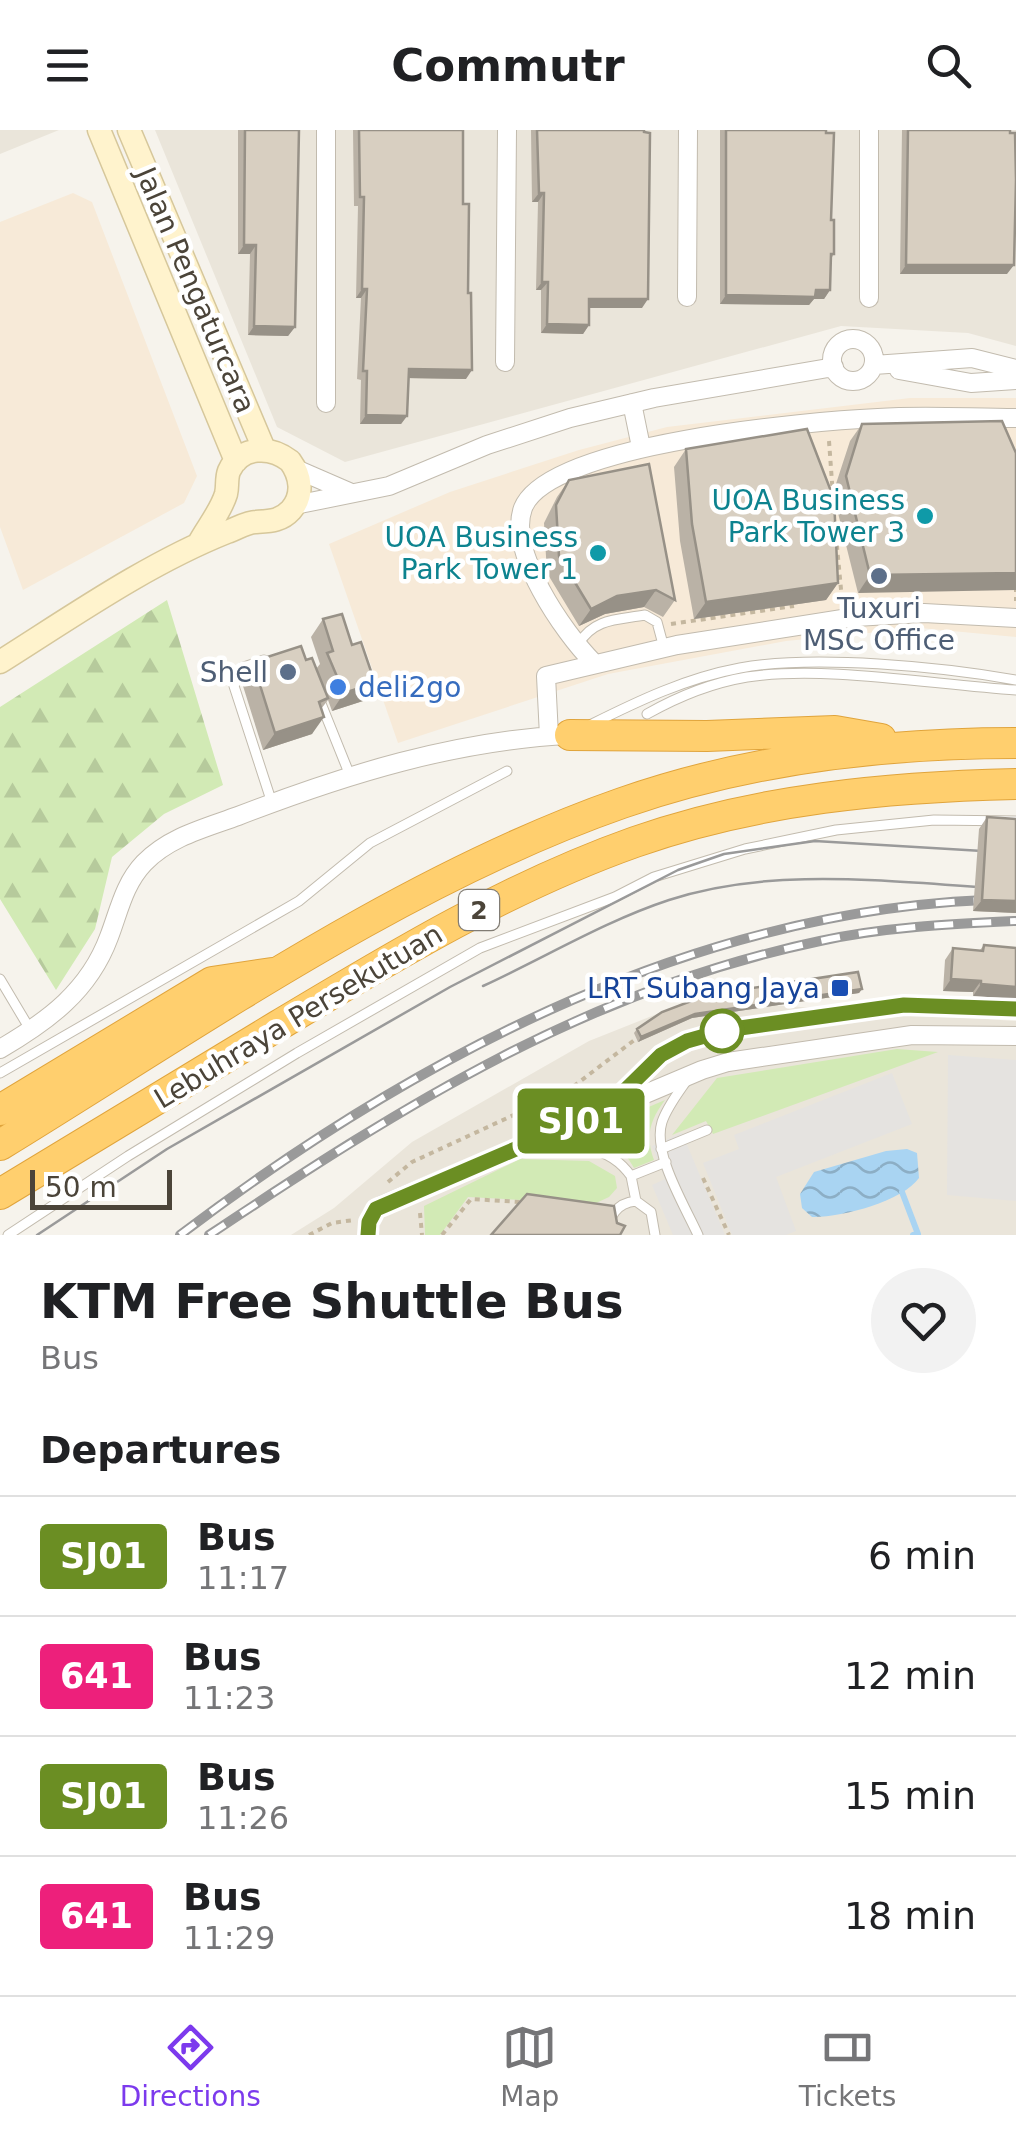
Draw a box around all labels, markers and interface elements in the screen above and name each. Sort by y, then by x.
icon: menu [40,38,95,93]
icon: search [921,38,976,93]
text: Commutr [391,39,625,92]
street label: Jalan Pengaturcara [128,161,262,418]
place label: UOA Business Park Tower 3 [711,484,905,549]
marker: UOA Business Park Tower 3 [914,505,936,527]
place label: UOA Business Park Tower 1 [384,521,578,586]
marker: UOA Business Park Tower 1 [587,542,609,564]
marker: Tuxuri MSC Office [868,565,890,587]
place label: Tuxuri MSC Office [803,592,955,657]
place label: Shell [200,656,268,689]
marker: Shell [277,661,299,683]
place label: deli2go [358,671,461,704]
marker: deli2go [327,676,349,698]
road number: 2 [459,890,499,930]
street label: Lebuhraya Persekutuan [148,917,448,1116]
place label: LRT Subang Jaya [587,972,820,1005]
marker: LRT Subang Jaya [829,977,851,999]
unlabelled marker [701,1010,743,1052]
line badge: SJ01 [511,1088,651,1154]
text: SJ01 [538,1101,624,1141]
scale bar [30,1165,172,1210]
text: 50 m [45,1171,117,1204]
button: heart [871,1268,976,1373]
text: KTM Free Shuttle Bus [40,1273,623,1329]
text: Bus [40,1339,99,1377]
text: Departures [40,1428,281,1472]
text: Bus [197,1515,276,1559]
text: 6 min [868,1534,976,1578]
text: SJ01 [60,1536,147,1576]
text: 11:17 [197,1559,289,1597]
text: Bus [183,1635,262,1679]
text: 12 min [844,1654,976,1698]
text: 641 [60,1656,133,1696]
text: 11:23 [183,1679,275,1717]
text: Bus [197,1755,276,1799]
text: 15 min [844,1774,976,1818]
text: SJ01 [60,1776,147,1816]
text: 11:26 [197,1799,289,1837]
text: Bus [183,1875,262,1919]
text: 18 min [844,1894,976,1938]
text: 641 [60,1896,133,1936]
text: 11:29 [183,1919,275,1957]
tab: Directions [120,2020,261,2113]
tab: Map [500,2020,559,2113]
tab: Tickets [799,2020,896,2113]

